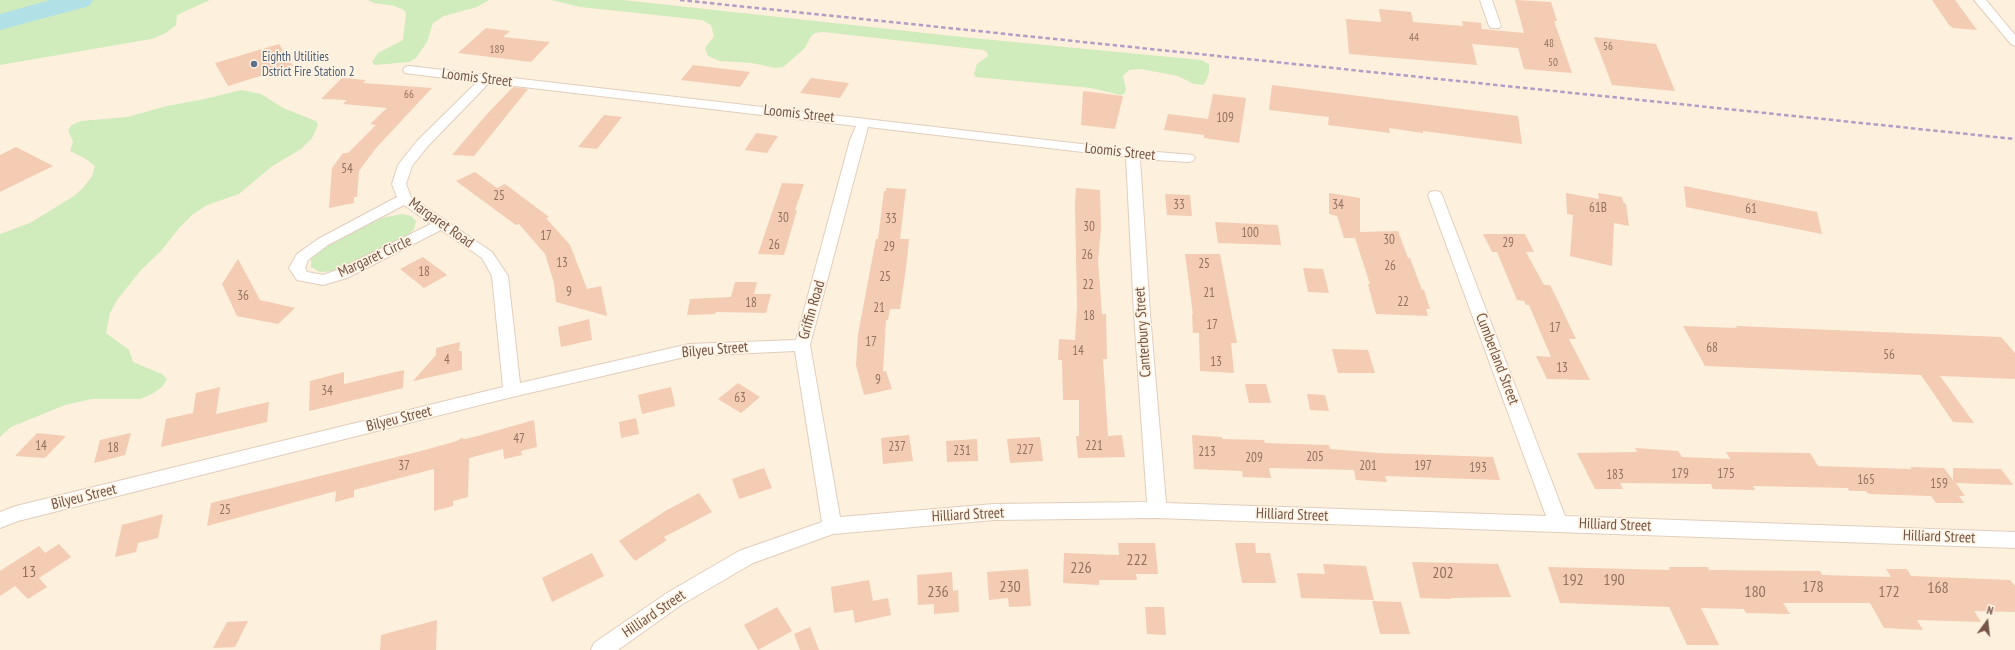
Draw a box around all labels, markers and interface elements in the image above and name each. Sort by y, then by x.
house number: 44 [1409,31,1419,45]
house number: 48 [1544,37,1554,51]
house number: 56 [1603,40,1613,54]
house number: 189 [490,43,504,57]
place label: Eighth Utilities Dstrict Fire Station 2 [262,49,355,80]
house number: 50 [1548,56,1558,70]
marker: Eighth Utilities Dstrict Fire Station 2 [249,59,259,69]
street label: Loomis Street [441,65,513,91]
house number: 66 [404,88,414,102]
street label: Loomis Street [763,101,835,127]
house number: 109 [1216,110,1234,126]
street label: Loomis Street [1084,139,1156,165]
house number: 54 [341,161,353,177]
house number: 25 [493,188,505,204]
street label: Margaret Road [405,194,477,252]
house number: 33 [1173,197,1185,213]
house number: 34 [1332,197,1344,213]
house number: 61B [1589,200,1607,216]
house number: 61 [1745,201,1757,217]
house number: 30 [777,210,789,226]
house number: 33 [885,211,897,227]
house number: 30 [1083,219,1095,235]
house number: 100 [1241,225,1259,241]
house number: 17 [540,228,552,244]
street label: Margaret Circle [335,232,415,282]
house number: 30 [1383,232,1395,248]
house number: 29 [1502,235,1514,251]
house number: 26 [768,237,780,253]
house number: 29 [883,239,895,255]
house number: 26 [1081,247,1093,263]
house number: 13 [556,255,568,271]
house number: 25 [1198,256,1210,272]
house number: 26 [1384,258,1396,274]
house number: 18 [418,264,430,280]
house number: 25 [879,269,891,285]
house number: 22 [1082,277,1094,293]
street label: Griffin Road [795,278,829,342]
house number: 9 [566,284,572,300]
house number: 21 [1203,285,1215,301]
street label: Canterbury Street [1131,286,1155,378]
house number: 36 [237,288,249,304]
house number: 22 [1397,294,1409,310]
house number: 18 [745,295,757,311]
house number: 21 [873,300,885,316]
house number: 18 [1083,308,1095,324]
street label: Cumberland Street [1471,311,1523,407]
house number: 17 [1206,317,1218,333]
house number: 17 [1549,320,1561,336]
house number: 17 [865,334,877,350]
street label: Bilyeu Street [681,338,749,362]
house number: 68 [1706,340,1718,356]
house number: 14 [1072,343,1084,359]
house number: 56 [1883,347,1895,363]
house number: 4 [444,352,450,368]
house number: 13 [1210,354,1222,370]
house number: 13 [1556,360,1568,376]
house number: 9 [875,372,881,388]
house number: 34 [321,383,333,399]
house number: 63 [734,390,746,406]
street label: Bilyeu Street [365,402,433,436]
house number: 47 [513,431,525,447]
house number: 14 [35,438,47,454]
house number: 221 [1085,438,1103,454]
house number: 237 [888,439,906,455]
house number: 18 [107,440,119,456]
house number: 227 [1016,442,1034,458]
house number: 231 [953,443,971,459]
house number: 213 [1198,444,1216,460]
house number: 205 [1306,449,1324,465]
house number: 209 [1245,450,1263,466]
house number: 37 [398,458,410,474]
house number: 201 [1359,458,1377,474]
house number: 197 [1414,458,1432,474]
house number: 193 [1469,460,1487,476]
house number: 179 [1671,466,1689,482]
house number: 175 [1717,466,1735,482]
house number: 183 [1606,467,1624,483]
house number: 165 [1857,472,1875,488]
house number: 159 [1930,476,1948,492]
street label: Bilyeu Street [50,480,118,514]
house number: 25 [219,502,231,518]
street label: Hilliard Street [931,504,1005,526]
street label: Hilliard Street [1256,505,1328,525]
street label: Hilliard Street [1579,515,1651,535]
street label: Hilliard Street [1903,527,1975,547]
house number: 222 [1126,550,1148,570]
house number: 226 [1070,558,1092,578]
house number: 13 [22,562,36,582]
house number: 202 [1432,563,1454,583]
house number: 192 [1562,570,1584,590]
house number: 190 [1603,570,1625,590]
house number: 230 [999,577,1021,597]
house number: 178 [1802,577,1824,597]
house number: 168 [1927,578,1949,598]
house number: 236 [927,582,949,602]
house number: 180 [1744,582,1766,602]
house number: 172 [1878,582,1900,602]
street label: Hilliard Street [619,586,689,642]
north arrow [1967,602,2007,642]
text: N [1985,603,1995,618]

